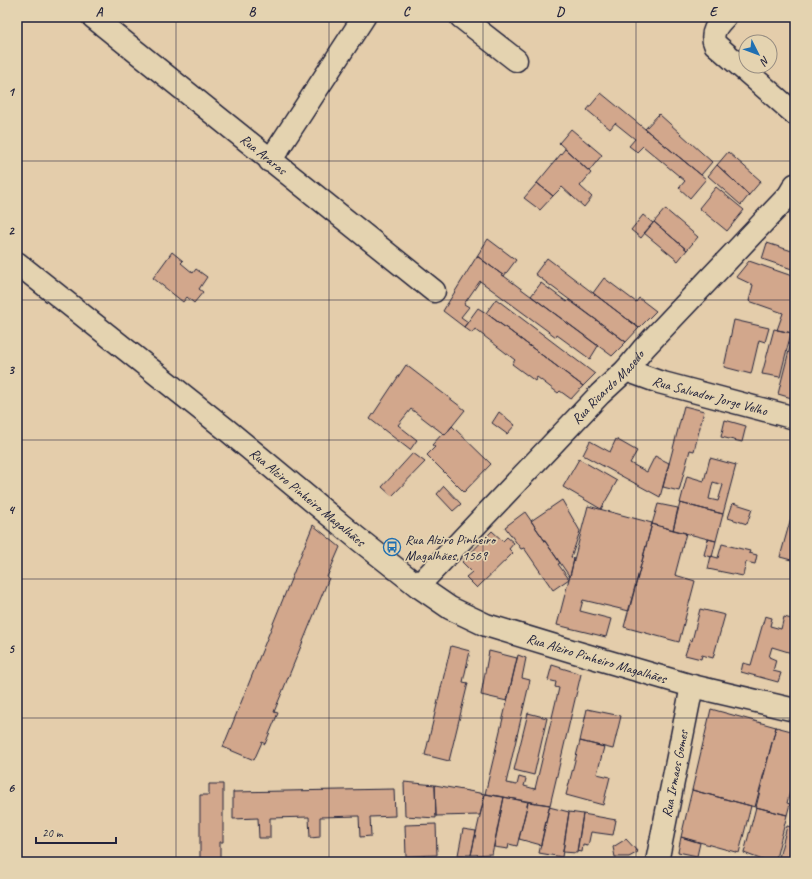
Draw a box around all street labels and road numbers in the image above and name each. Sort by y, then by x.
street label: Rua Araras [237,130,291,179]
street label: Rua Ricardo Macedo [568,345,649,427]
street label: Rua Salvador Jorge Velho [650,372,770,419]
street label: Rua Alziro Pinheiro Magalhães [246,444,370,550]
street label: Rua Alziro Pinheiro Magalhães [525,629,670,687]
street label: Rua Irmaos Gomes [658,728,692,819]

